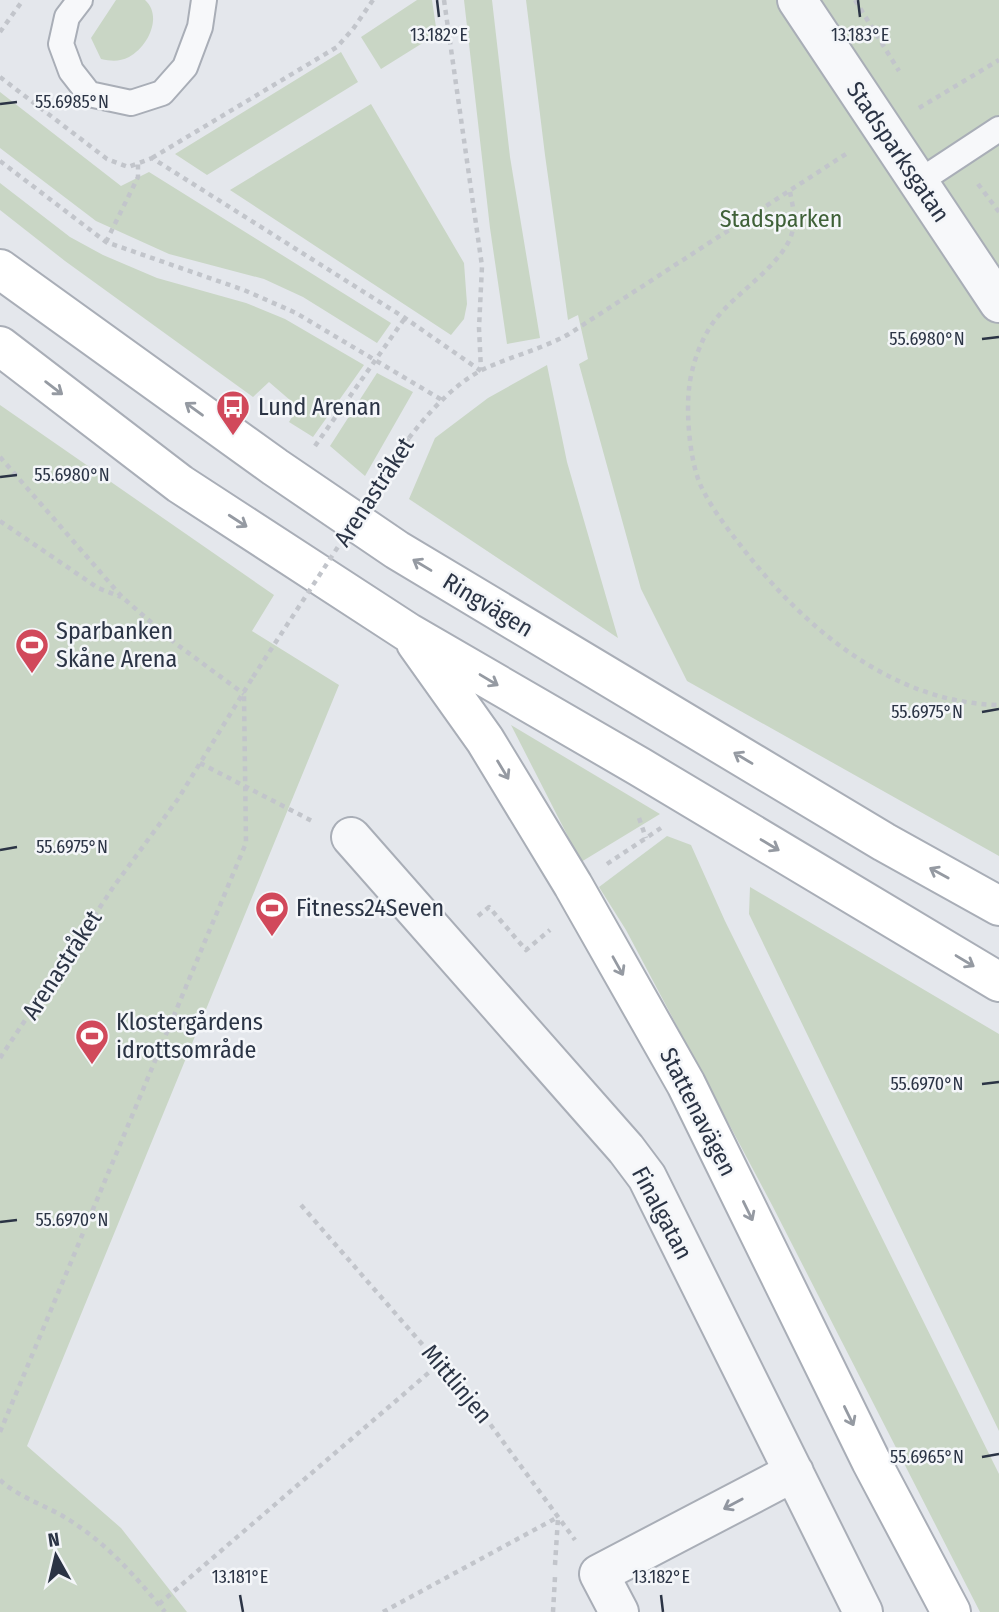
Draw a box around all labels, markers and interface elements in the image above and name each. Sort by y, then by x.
text: 13.182°E [410,24,468,46]
text: 13.183°E [831,24,889,46]
street label: Stadsparksgatan [841,77,955,227]
text: 55.6985°N [35,91,109,113]
park label: Stadsparken [720,205,842,233]
text: 55.6980°N [889,328,965,350]
one-way arrow [44,380,63,395]
bus stop icon: Lund Arenan [214,388,252,437]
place label: Lund Arenan [258,393,381,421]
one-way arrow [185,402,204,416]
street label: Arenastråket [328,432,420,552]
text: 55.6980°N [34,464,110,486]
one-way arrow [227,515,247,529]
one-way arrow [412,558,432,572]
street label: Ringvägen [438,567,538,643]
place label: Sparbanken Skåne Arena [56,617,177,673]
sports icon: Sparbanken Skåne Arena [13,626,51,675]
one-way arrow [478,673,498,687]
text: 55.6975°N [891,701,963,723]
one-way arrow [733,750,753,764]
one-way arrow [496,759,510,779]
text: 55.6975°N [36,836,108,858]
one-way arrow [759,838,779,852]
one-way arrow [929,866,950,879]
sports icon: Fitness24Seven [253,889,291,938]
place label: Fitness24Seven [296,894,444,922]
street label: Arenastråket [16,905,108,1025]
one-way arrow [954,955,974,969]
one-way arrow [611,956,625,976]
place label: Klostergårdens idrottsområde [116,1008,263,1064]
sports icon: Klostergårdens idrottsområde [73,1017,111,1066]
street label: Stattenavägen [654,1043,742,1181]
text: 55.6970°N [890,1073,964,1095]
street label: Finalgatan [626,1162,698,1264]
one-way arrow [742,1200,756,1221]
text: 55.6970°N [35,1209,109,1231]
street label: Mittlinjen [416,1339,498,1429]
one-way arrow [842,1405,856,1425]
text: 55.6965°N [890,1446,964,1468]
one-way arrow [723,1497,744,1511]
north arrow [21,1521,91,1591]
text: N [46,1527,61,1552]
text: 13.181°E [212,1566,268,1588]
text: 13.182°E [632,1566,690,1588]

